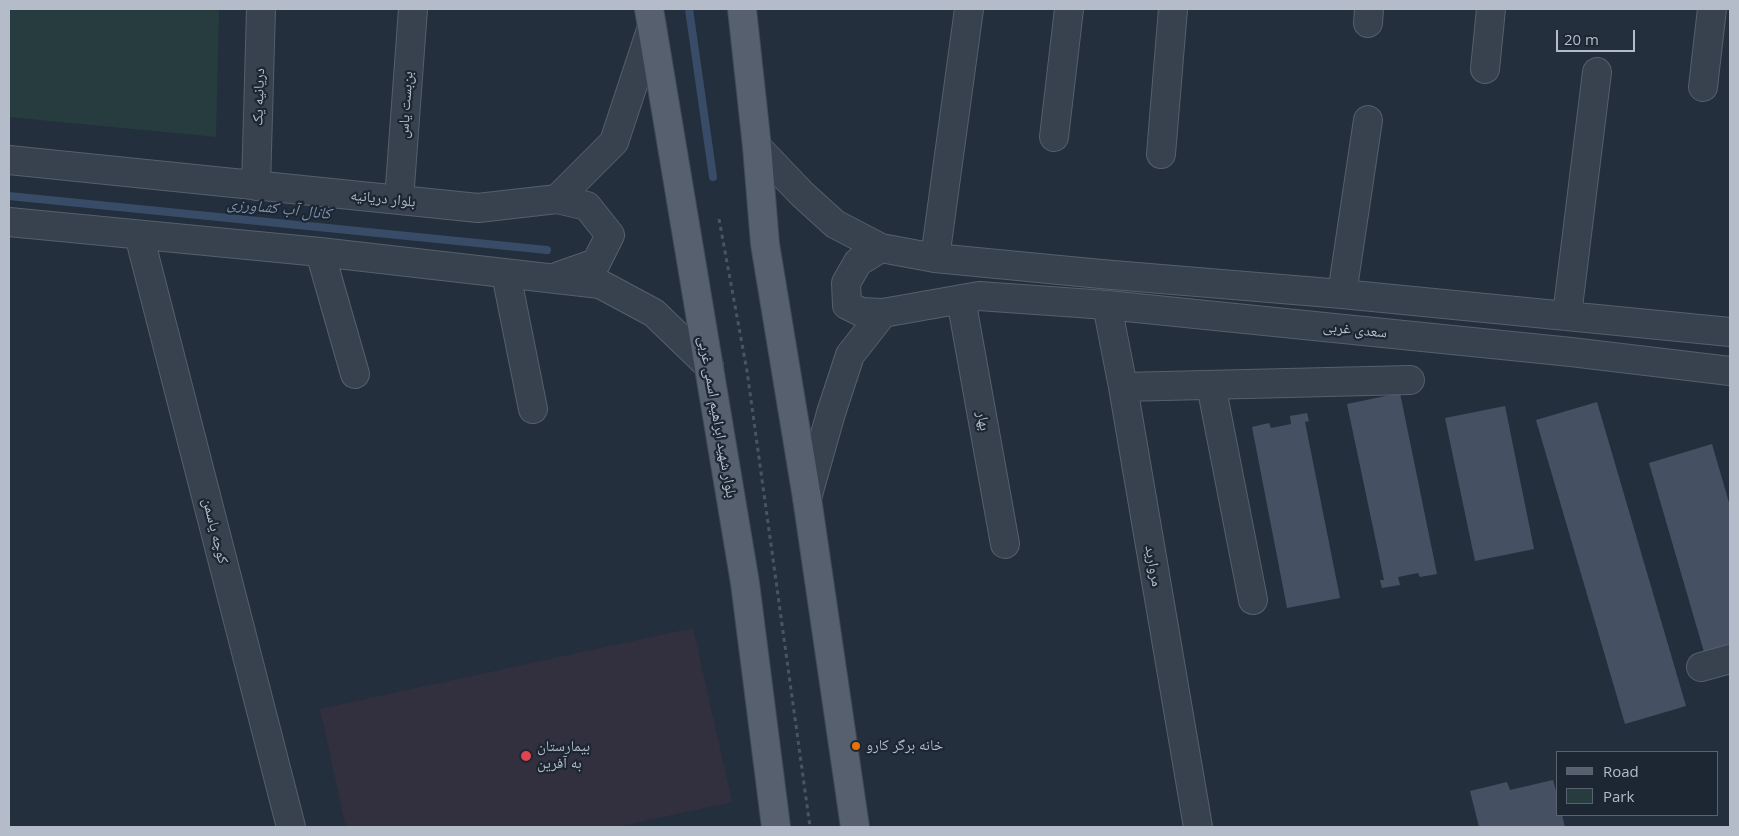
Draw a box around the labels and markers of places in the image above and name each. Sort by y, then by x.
place label: خانه برگر کارو [866,737,943,755]
place label: بیمارستان به آفرین [537,738,590,773]
marker: خانه برگر کارو [850,740,862,752]
marker: بیمارستان به آفرین [519,749,533,763]

